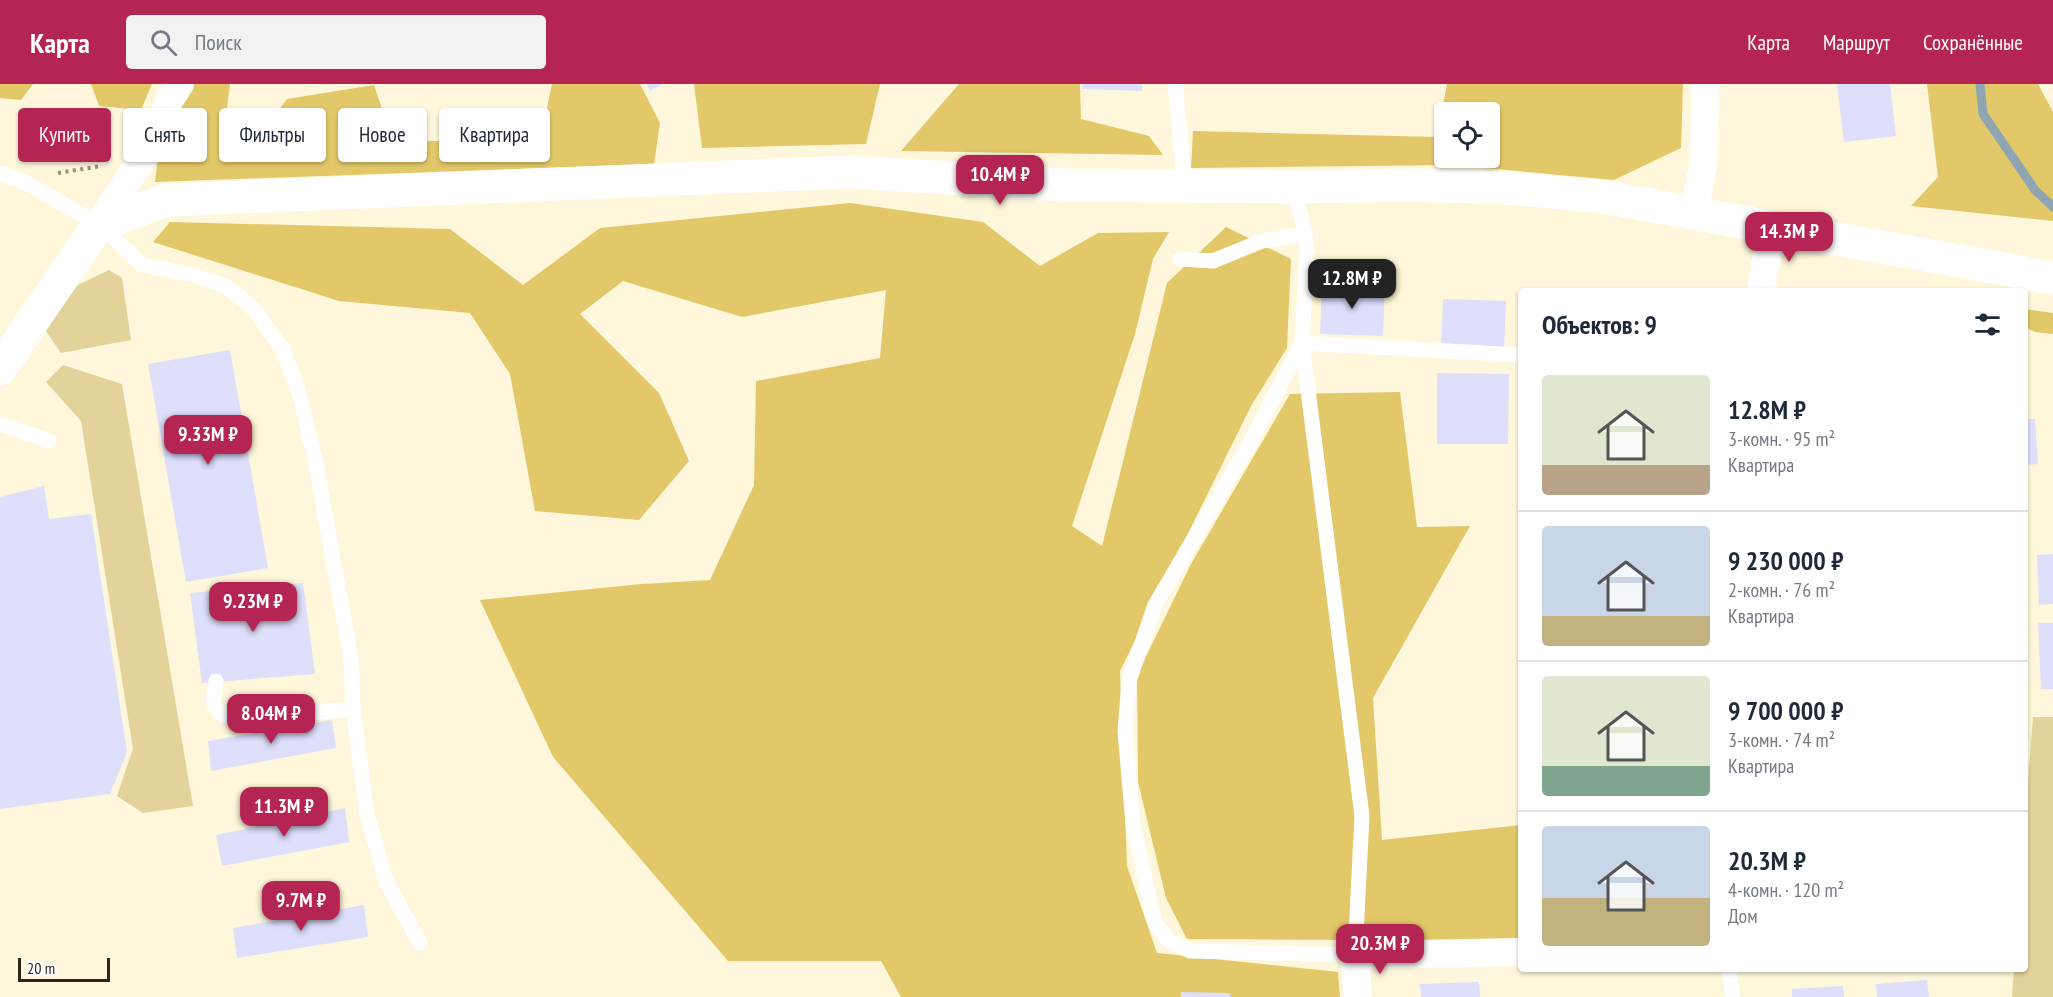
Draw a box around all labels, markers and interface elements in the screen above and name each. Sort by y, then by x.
search box [126,15,546,69]
text: Карта [30,24,90,61]
icon: search [147,26,180,59]
text: Поиск [195,28,242,56]
text: Карта [1747,29,1790,56]
text: Маршрут [1823,29,1890,56]
text: Сохранённые [1923,29,2023,56]
map controls [1434,102,1500,168]
button: locate [1434,102,1500,168]
chip: Купить [18,108,111,162]
chip: Снять [123,108,207,162]
chip: Фильтры [219,108,326,162]
chip: Новое [338,108,427,162]
chip: Квартира [439,108,550,162]
pin: 10.4M ₽ [945,155,1055,206]
text: 10.4M ₽ [970,161,1030,187]
pin: 14.3M ₽ [1734,212,1844,263]
text: 14.3M ₽ [1759,218,1819,244]
pin: 12.8M ₽ [1297,259,1407,310]
text: 12.8M ₽ [1322,265,1382,291]
text: Объектов: 9 [1542,308,1657,341]
icon: filters [1971,308,2004,341]
text: 12.8M ₽ [1728,393,1806,426]
icon: home [1590,399,1662,471]
pin: 9.33M ₽ [153,415,263,466]
text: 9.33M ₽ [178,421,238,447]
text: 3-комн. · 95 m² [1728,426,1835,452]
text: Квартира [1728,452,1794,478]
text: 9 230 000 ₽ [1728,544,1843,577]
icon: home [1590,550,1662,622]
text: 2-комн. · 76 m² [1728,577,1835,603]
pin: 9.23M ₽ [198,582,308,633]
text: 9.23M ₽ [223,588,283,614]
text: Квартира [1728,603,1794,629]
pin: 8.04M ₽ [216,694,326,745]
text: 9 700 000 ₽ [1728,694,1843,727]
text: 8.04M ₽ [241,700,301,726]
icon: home [1590,700,1662,772]
text: 3-комн. · 74 m² [1728,727,1835,753]
text: Квартира [1728,753,1794,779]
pin: 11.3M ₽ [229,787,339,838]
text: 11.3M ₽ [254,793,314,819]
text: 20.3M ₽ [1728,844,1806,877]
icon: home [1590,850,1662,922]
text: 4-комн. · 120 m² [1728,877,1844,903]
pin: 9.7M ₽ [252,881,350,932]
text: 9.7M ₽ [276,887,326,913]
text: Дом [1728,903,1758,929]
pin: 20.3M ₽ [1325,924,1435,975]
text: 20.3M ₽ [1350,930,1410,956]
scale bar [18,955,110,982]
text: 20 m [27,958,55,978]

